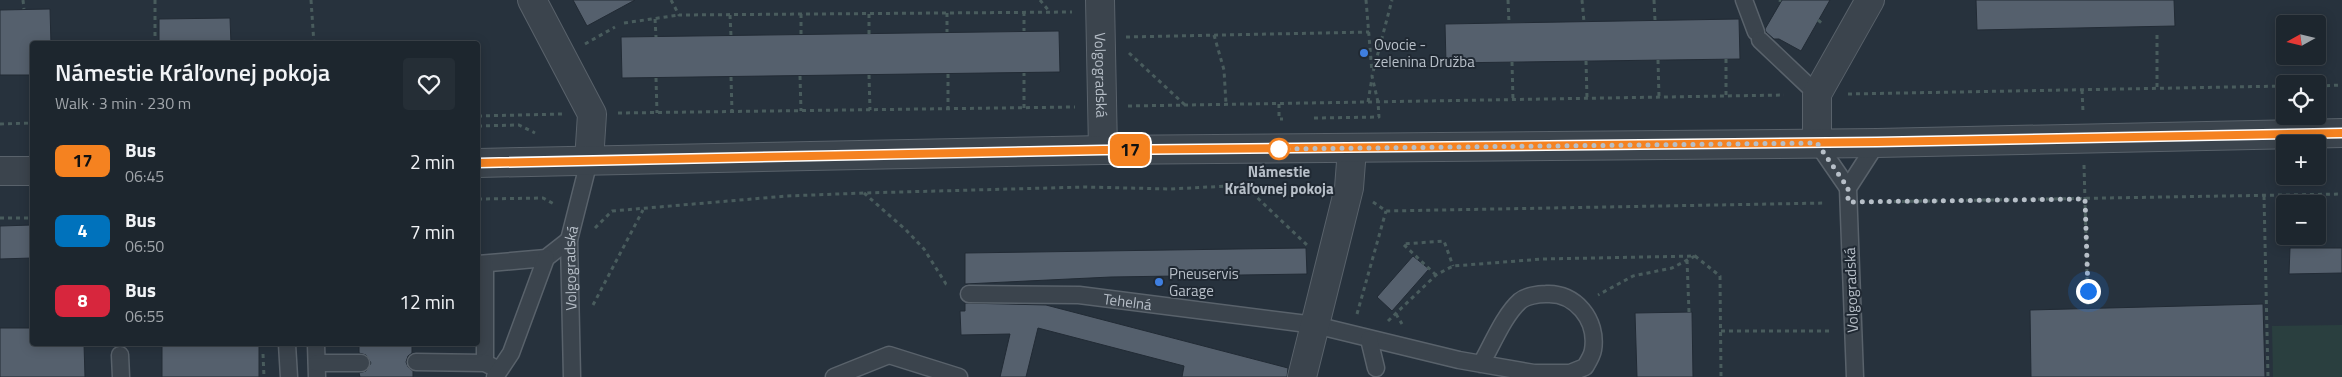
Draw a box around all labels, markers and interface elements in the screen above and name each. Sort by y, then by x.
north arrow [2276,15,2326,65]
map controls [2276,15,2326,245]
street label: Volgogradská [1089,32,1114,118]
place label: Ovocie - zelenina Družba [1374,33,1475,73]
marker: Ovocie - zelenina Družba [1358,47,1370,59]
text: Námestie Kráľovnej pokoja [55,54,330,90]
button: heart [403,58,455,110]
button: locate [2276,75,2326,125]
text: Walk · 3 min · 230 m [55,91,191,115]
line badge: 17 [1108,134,1152,166]
text: Bus [125,135,156,164]
button: + [2276,135,2326,185]
text: 17 [1120,136,1140,163]
marker: Námestie Kráľovnej pokoja [1268,138,1290,160]
text: 17 [72,147,93,174]
text: 2 min [410,147,455,176]
place label: Námestie Kráľovnej pokoja [1224,160,1334,200]
text: 06:45 [125,164,164,188]
button: − [2276,195,2326,245]
text: Bus [125,205,156,234]
text: 4 [77,217,88,244]
text: 7 min [410,217,455,246]
street label: Volgogradská [558,223,584,311]
text: 06:50 [125,234,164,258]
street label: Volgogradská [1838,247,1864,333]
place label: Pneuservis Garage [1169,262,1239,302]
text: Bus [125,275,156,304]
marker: Pneuservis Garage [1153,276,1165,288]
your location [2076,279,2101,304]
text: 8 [77,287,88,314]
text: 12 min [399,287,455,316]
street label: Tehelná [1102,287,1154,316]
text: 06:55 [125,304,164,328]

